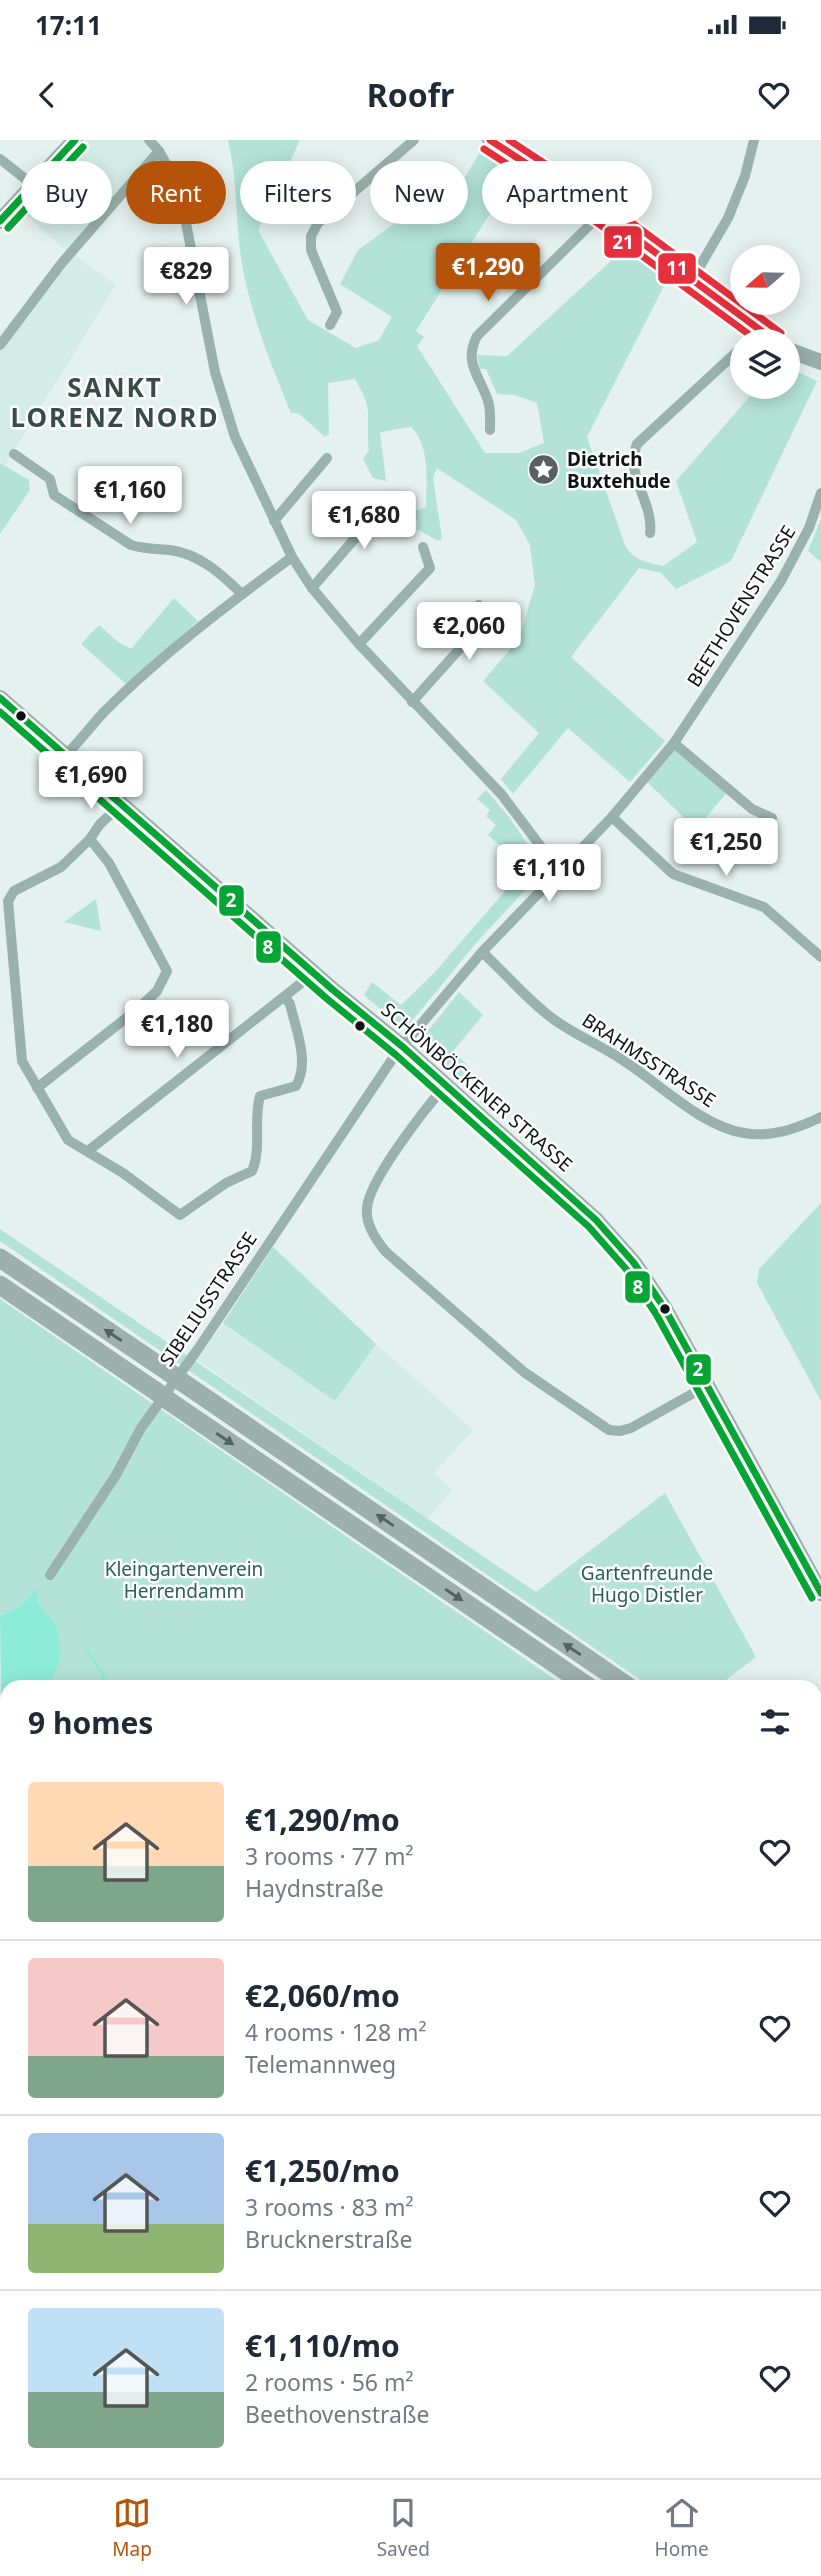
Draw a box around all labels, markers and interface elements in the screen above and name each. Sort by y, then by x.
text: 17:11 [35,7,102,43]
text: Roofr [367,73,454,116]
icon: back [28,76,66,114]
icon: heart [755,76,793,114]
chip: Buy [21,161,112,224]
chip: Rent [126,161,226,224]
chip: Filters [240,161,356,224]
chip: New [370,161,468,224]
chip: Apartment [482,161,652,224]
line badge: 21 [603,225,643,259]
text: 21 [612,229,634,255]
pin: €1,290 [431,244,545,303]
north arrow [730,245,800,315]
map controls [730,245,800,399]
pin: €829 [145,248,227,307]
text: €1,290 [452,250,524,282]
line badge: 11 [657,252,697,285]
text: €829 [160,254,212,286]
text: 11 [666,255,688,281]
button: layers [730,329,800,399]
district label: SANKT LORENZ NORD [11,369,219,435]
place label: Dietrich Buxtehude [567,446,671,494]
place icon: Dietrich Buxtehude [527,453,561,487]
pin: €1,160 [73,466,187,526]
text: €1,160 [94,473,166,505]
pin: €1,680 [307,492,421,551]
text: €1,680 [328,498,400,530]
street label: BEETHOVENSTRASSE [681,520,801,692]
pin: €2,060 [412,602,526,662]
text: €2,060 [433,609,505,641]
unlabelled marker [14,709,28,723]
pin: €1,690 [34,752,148,811]
text: €1,690 [55,758,127,790]
pin: €1,250 [669,818,783,878]
text: €1,250 [690,825,762,857]
pin: €1,110 [492,844,606,904]
text: €1,110 [513,851,585,883]
line badge: 2 [218,884,245,917]
text: 2 [226,887,237,913]
line badge: 8 [255,930,282,964]
text: 8 [263,934,274,960]
street label: SCHÖNBÖCKENER STRASSE [376,997,578,1177]
pin: €1,180 [120,1000,234,1060]
text: €1,180 [141,1007,213,1039]
street label: BRAHMSSTRASSE [577,1007,721,1113]
unlabelled marker [353,1019,367,1033]
street label: SIBELIUSSTRASSE [153,1227,263,1371]
line badge: 8 [624,1270,651,1304]
text: 8 [633,1274,644,1300]
unlabelled marker [658,1302,672,1316]
one-way arrow [104,1328,122,1342]
line badge: 2 [685,1353,712,1386]
text: 2 [693,1356,704,1382]
one-way arrow [216,1432,235,1445]
one-way arrow [375,1514,394,1527]
park label: Kleingartenverein Herrendamm [105,1556,263,1604]
park label: Gartenfreunde Hugo Distler [581,1560,713,1608]
one-way arrow [445,1588,463,1602]
one-way arrow [563,1642,582,1655]
text: 9 homes [28,1702,153,1743]
icon: filters [756,1703,794,1741]
text: €1,290/mo [245,1799,400,1840]
icon: home [84,1810,168,1894]
icon: heart [756,1833,794,1871]
text: 3 rooms · 77 m² [245,1840,414,1872]
text: Haydnstraße [245,1872,384,1904]
text: €2,060/mo [245,1975,400,2016]
icon: home [84,1986,168,2070]
icon: heart [756,2009,794,2047]
text: 4 rooms · 128 m² [245,2016,427,2048]
text: Telemannweg [245,2048,396,2080]
text: €1,250/mo [245,2150,400,2191]
icon: home [84,2161,168,2245]
icon: heart [756,2184,794,2222]
text: 3 rooms · 83 m² [245,2191,414,2223]
text: Brucknerstraße [245,2223,412,2255]
text: €1,110/mo [245,2325,400,2366]
icon: home [84,2336,168,2420]
icon: heart [756,2359,794,2397]
text: 2 rooms · 56 m² [245,2366,414,2398]
text: Beethovenstraße [245,2398,429,2430]
tab: Map [112,2494,152,2562]
tab: Saved [377,2494,430,2562]
tab: Home [655,2494,709,2562]

